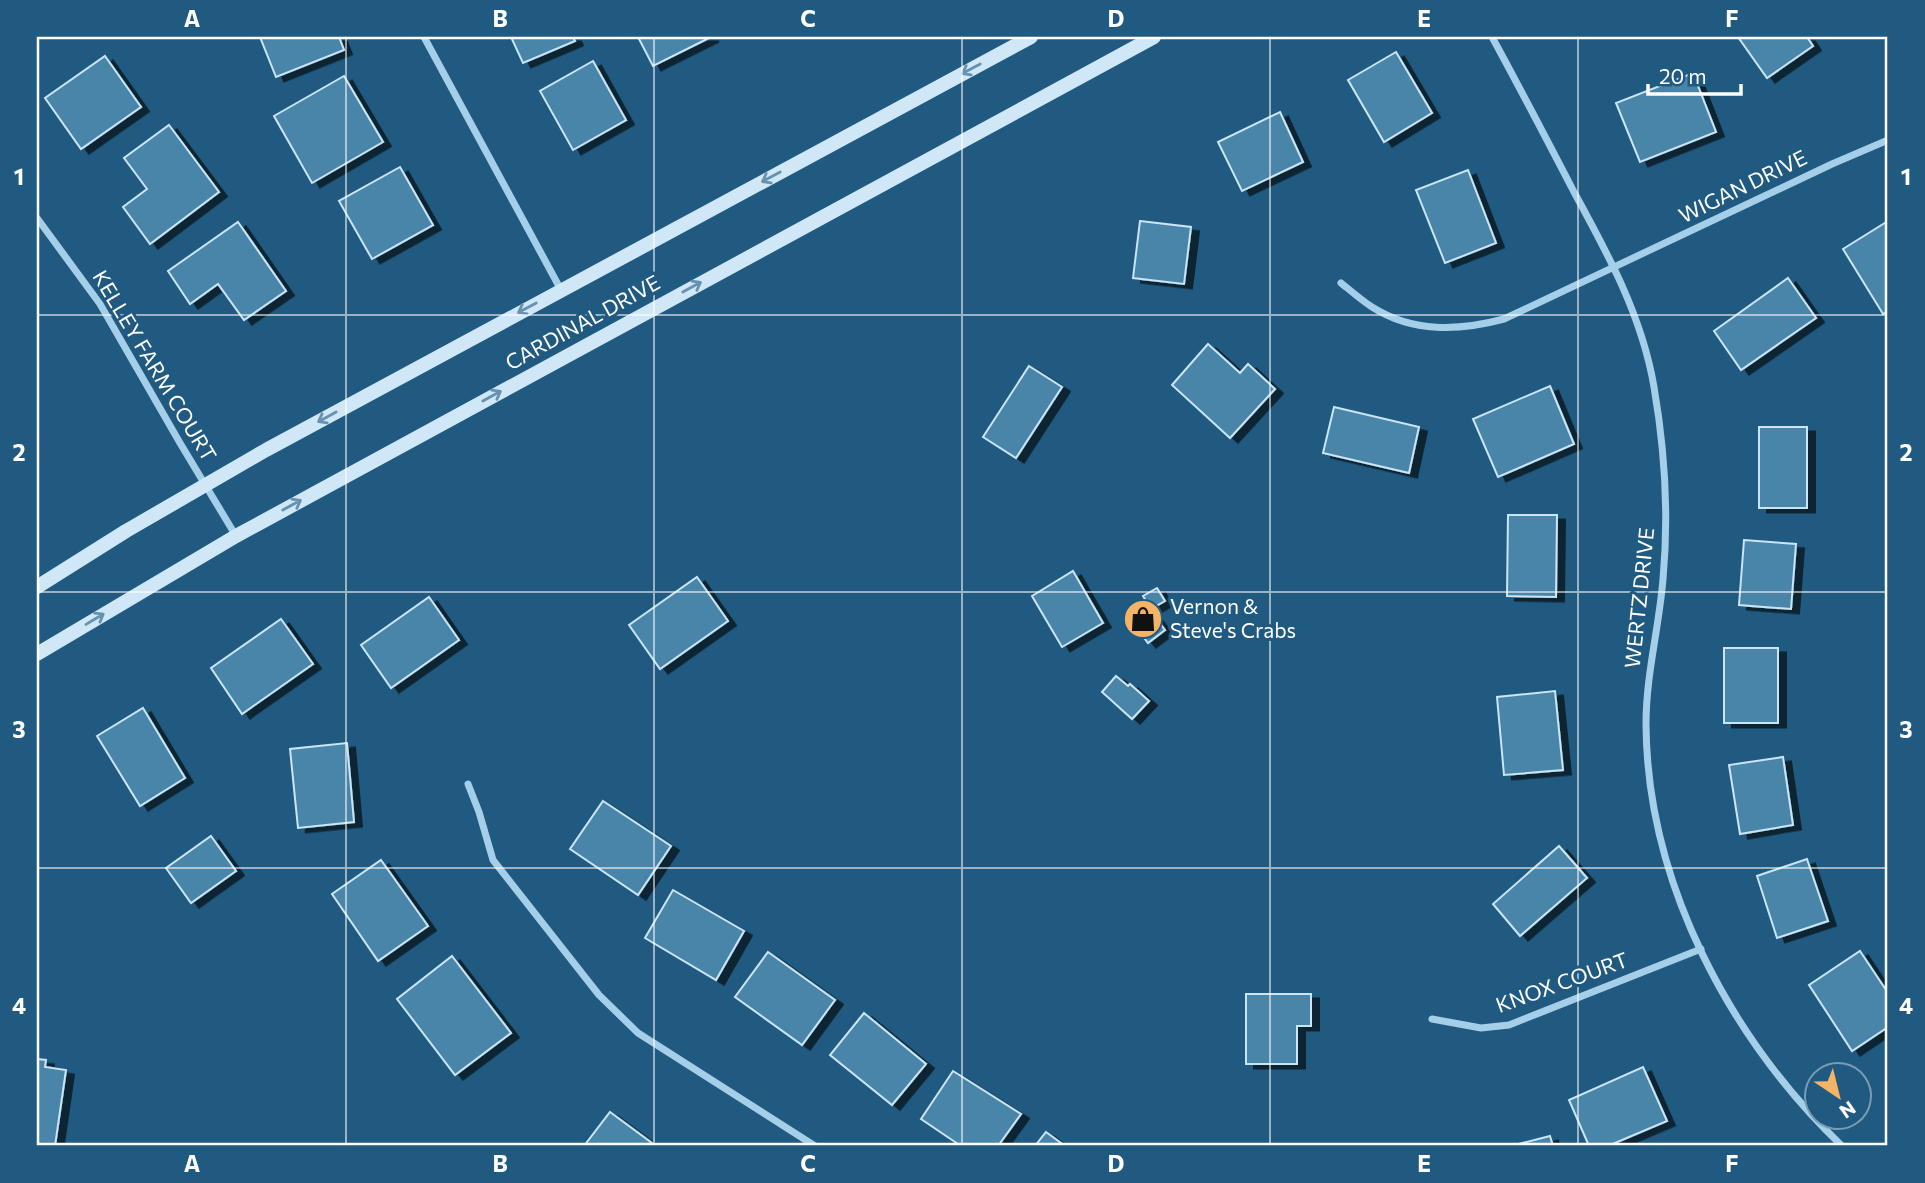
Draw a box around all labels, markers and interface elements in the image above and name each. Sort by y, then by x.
text: A [184,4,201,32]
text: B [492,4,508,32]
text: C [800,4,816,32]
text: D [1108,4,1125,32]
text: E [1417,4,1431,32]
text: F [1725,4,1739,32]
scale bar [1648,52,1741,96]
one-way arrow [961,63,982,76]
text: 20 m [1659,63,1707,88]
street label: WIGAN DRIVE [1674,144,1810,227]
text: 1 [14,162,24,190]
text: 1 [1901,162,1911,190]
one-way arrow [761,170,781,184]
street label: KELLEY FARM COURT [88,265,222,465]
street label: CARDINAL DRIVE [501,269,664,375]
one-way arrow [681,280,701,294]
one-way arrow [517,302,538,315]
one-way arrow [481,389,502,402]
one-way arrow [317,410,338,424]
text: 2 [12,438,26,466]
text: 2 [1899,438,1913,466]
one-way arrow [281,498,302,511]
street label: WERTZ DRIVE [1619,526,1658,669]
place label: Vernon & Steve's Crabs [1170,593,1296,642]
shop icon: Vernon & Steve's Crabs [1122,598,1164,640]
one-way arrow [85,612,105,626]
text: 3 [12,715,26,743]
text: 3 [1899,715,1913,743]
street label: KNOX COURT [1492,946,1631,1017]
text: 4 [12,991,26,1019]
text: 4 [1899,991,1913,1019]
north arrow [1802,1060,1872,1130]
text: N [1836,1097,1860,1124]
text: A [184,1149,201,1177]
text: B [492,1149,508,1177]
text: C [800,1149,816,1177]
text: D [1108,1149,1125,1177]
text: E [1417,1149,1431,1177]
text: F [1725,1149,1739,1177]

